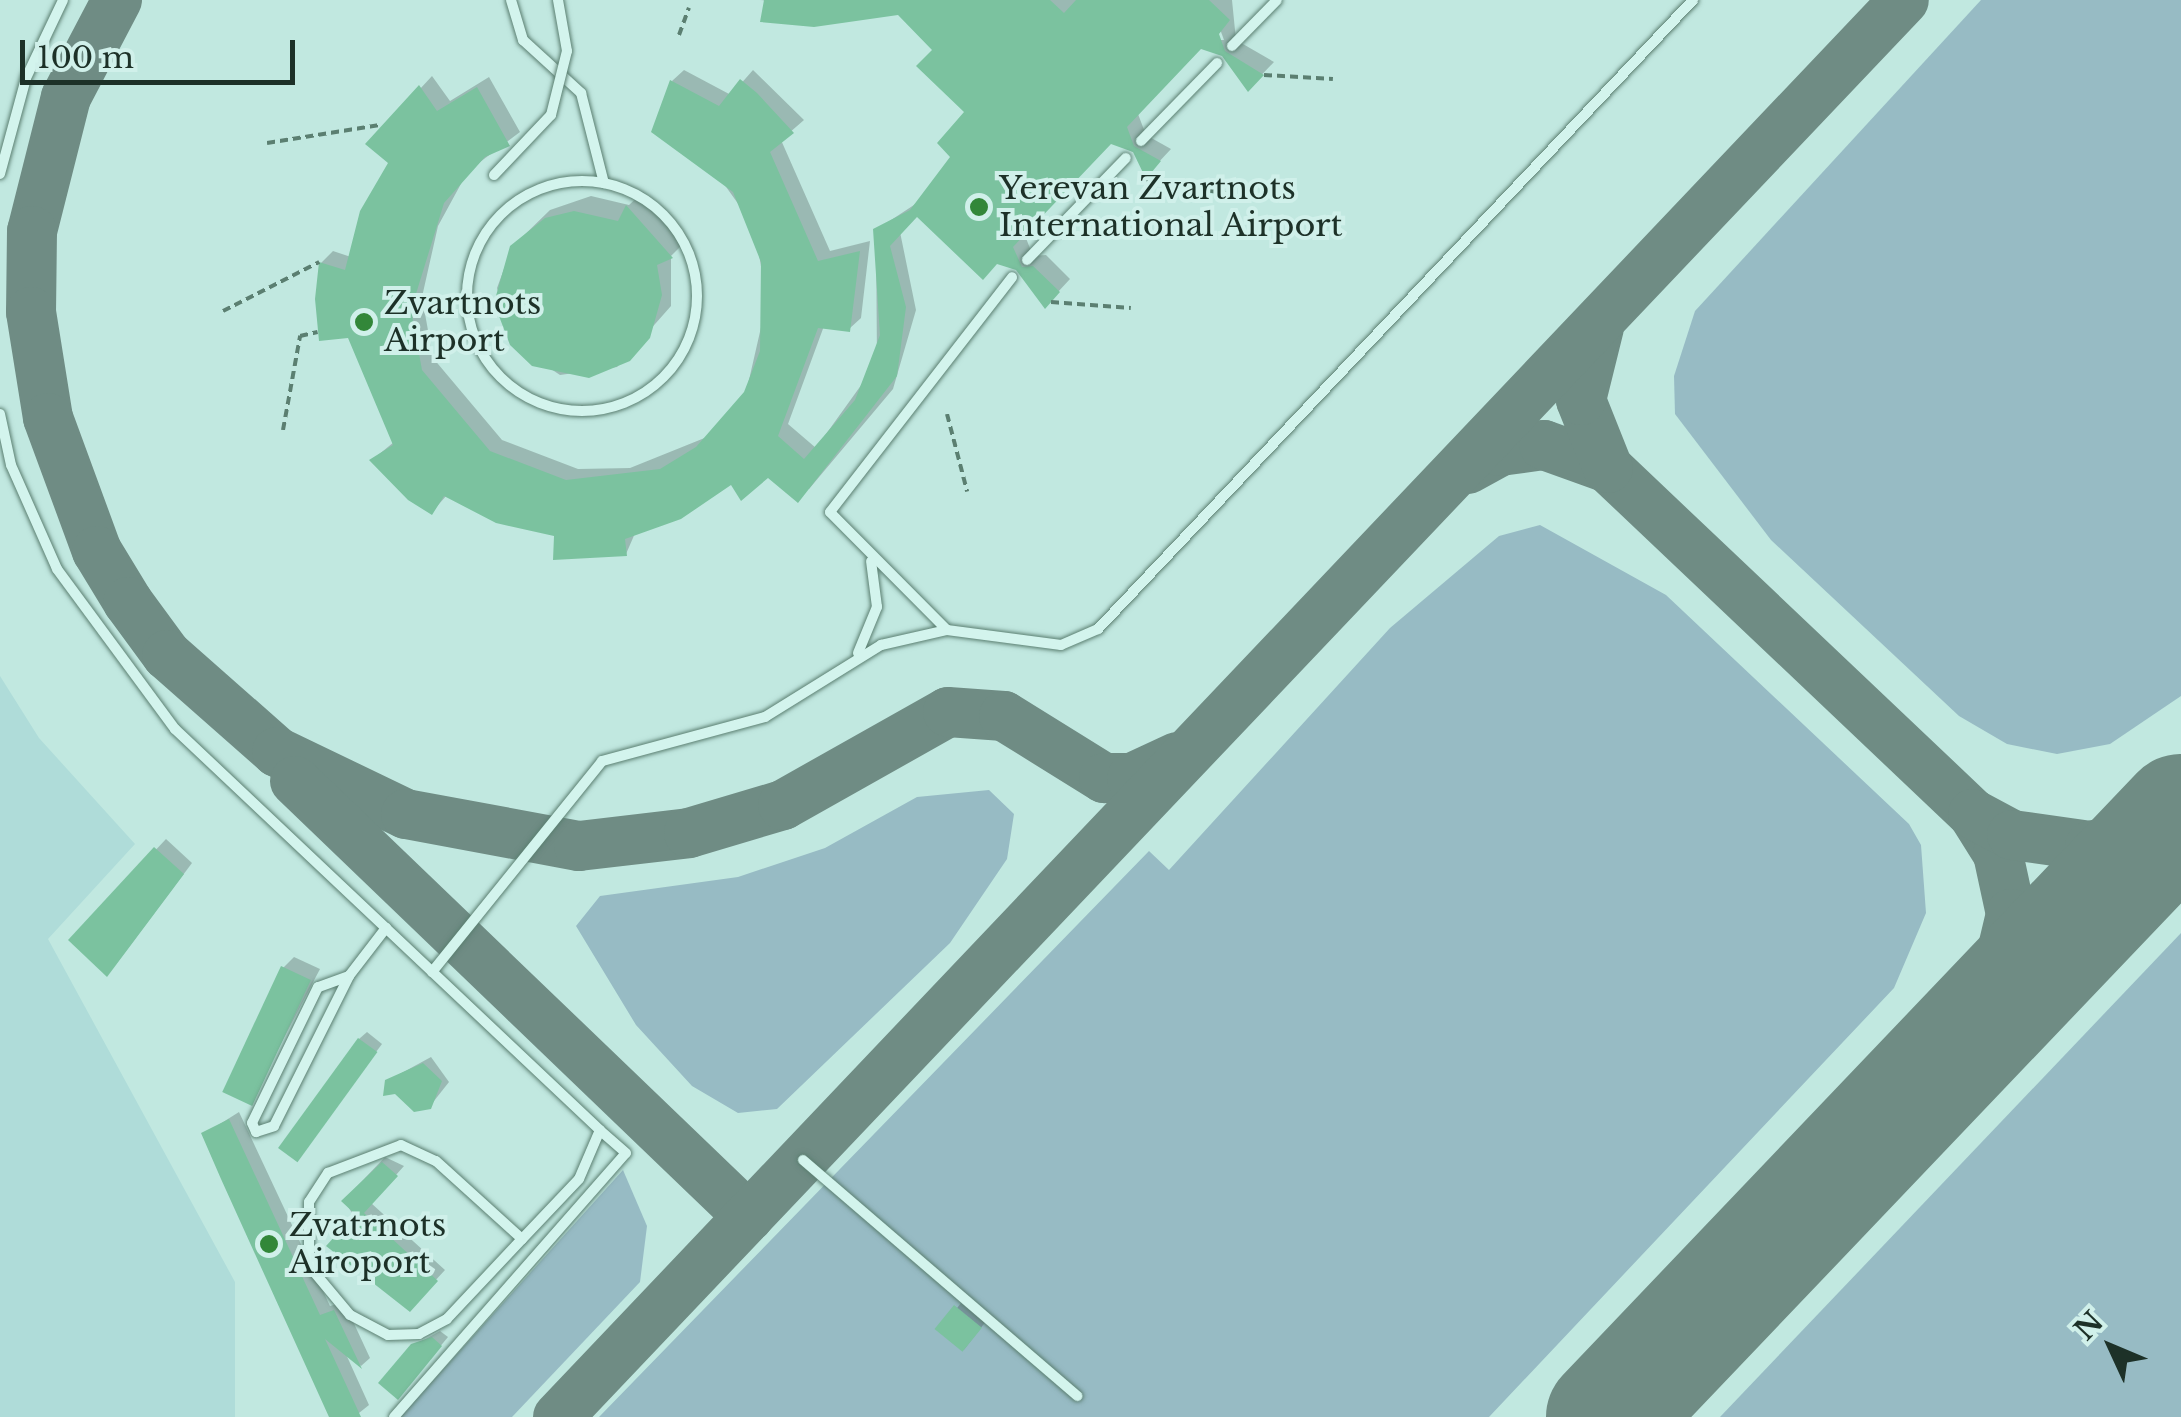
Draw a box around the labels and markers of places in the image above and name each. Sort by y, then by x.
place label: Yerevan Zvartnots International Airport [999,170,1344,245]
marker: Yerevan Zvartnots International Airport [968,196,990,218]
place label: Zvartnots Airport [384,285,541,360]
marker: Zvartnots Airport [353,311,375,333]
place label: Zvatrnots Airoport [289,1207,446,1282]
marker: Zvatrnots Airoport [258,1233,280,1255]

